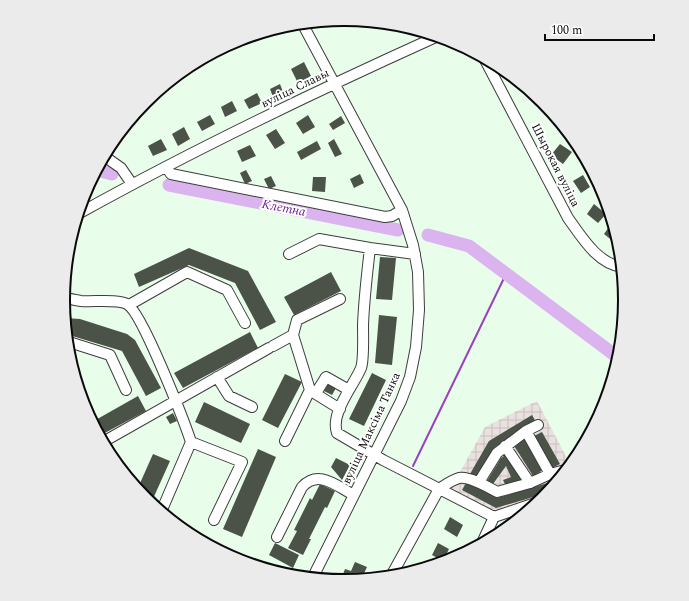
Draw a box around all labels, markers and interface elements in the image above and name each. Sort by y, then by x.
scale bar [545,16,654,42]
text: 100 m [551,21,582,40]
street label: вуліца Славы [258,64,333,113]
street label: Шырокая вуліца [526,120,585,211]
water label: Клетна [260,194,308,222]
street label: вуліца Максіма Танка [337,369,406,487]

